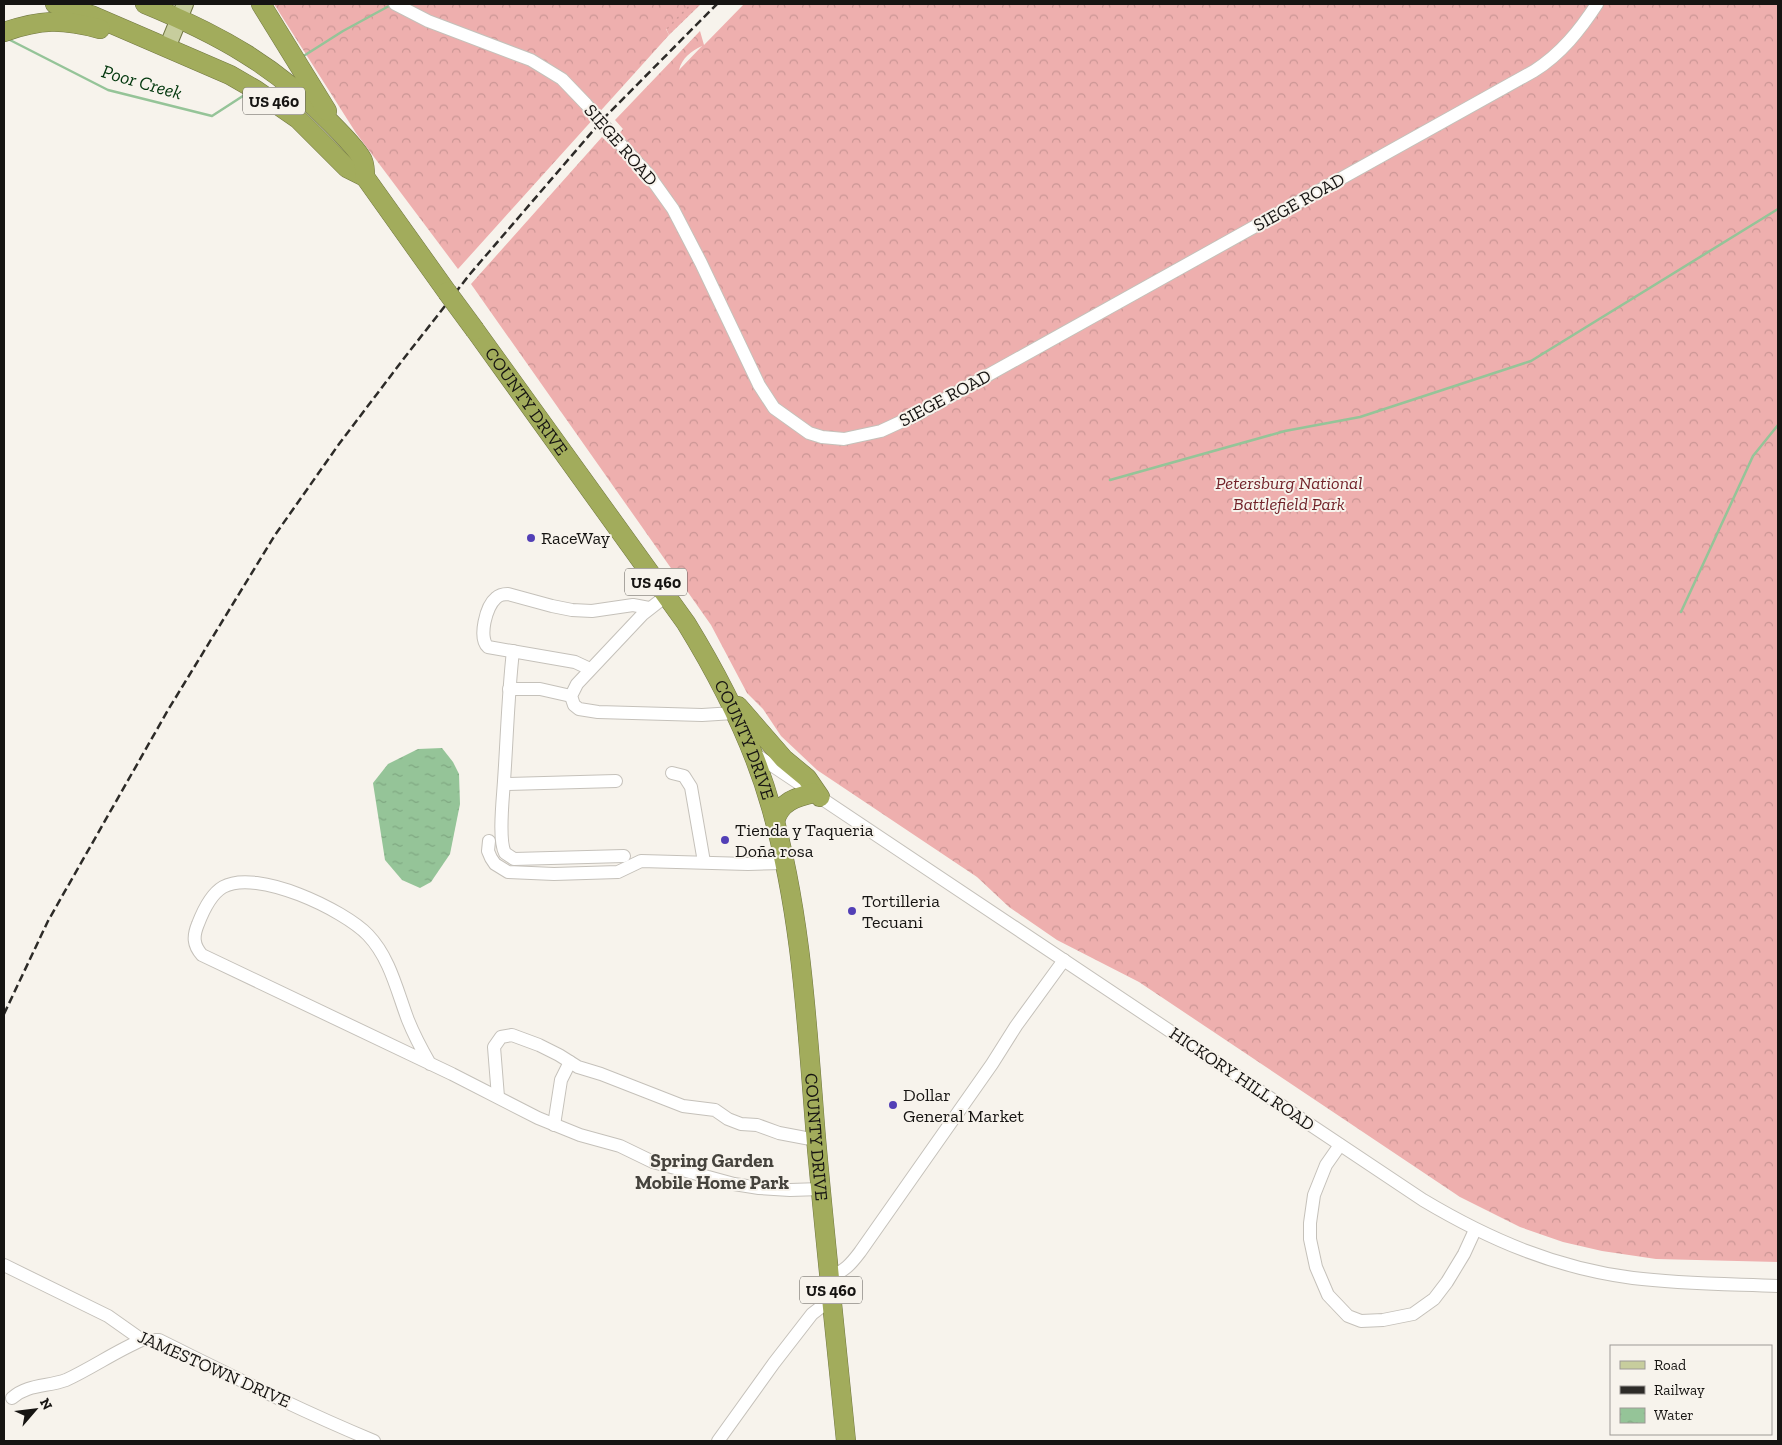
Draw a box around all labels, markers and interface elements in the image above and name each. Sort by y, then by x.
water label: Poor Creek [99,60,185,104]
road number: US 460 [243,88,305,114]
street label: SIEGE ROAD [580,100,662,190]
street label: SIEGE ROAD [1249,168,1349,236]
street label: COUNTY DRIVE [480,343,573,460]
street label: SIEGE ROAD [895,365,995,431]
park label: Petersburg National Battlefield Park [1215,472,1363,515]
place label: RaceWay [541,527,611,549]
marker: RaceWay [525,532,537,544]
road number: US 460 [625,568,687,596]
street label: COUNTY DRIVE [709,676,779,802]
place label: Tienda y Taqueria Doña rosa [735,819,874,862]
marker: Tienda y Taqueria Doña rosa [719,834,731,846]
place label: Tortilleria Tecuani [862,890,940,933]
marker: Tortilleria Tecuani [846,905,858,917]
street label: HICKORY HILL ROAD [1165,1022,1319,1136]
street label: COUNTY DRIVE [800,1072,833,1202]
place label: Dollar General Market [903,1084,1024,1127]
marker: Dollar General Market [887,1099,899,1111]
district label: Spring Garden Mobile Home Park [635,1149,789,1194]
road number: US 460 [800,1276,862,1304]
street label: JAMESTOWN DRIVE [134,1325,294,1413]
legend [1610,1345,1772,1435]
text: Road [1654,1356,1687,1374]
text: Railway [1654,1381,1705,1399]
north arrow [10,1385,60,1435]
text: N [36,1395,56,1413]
text: Water [1654,1406,1694,1424]

